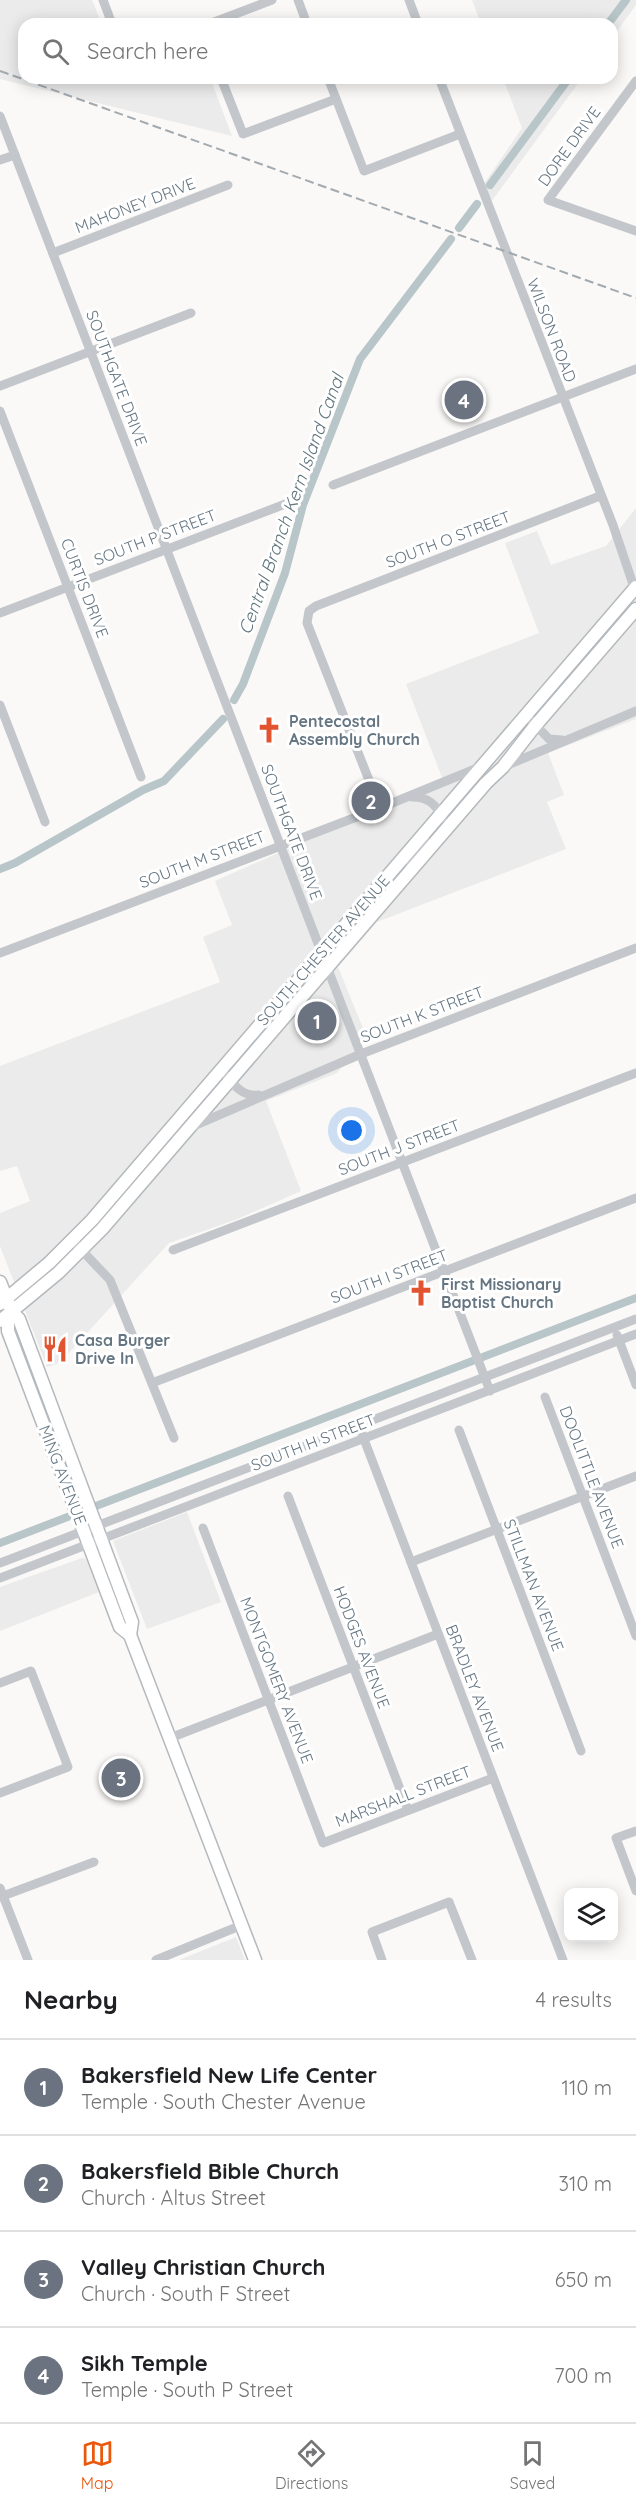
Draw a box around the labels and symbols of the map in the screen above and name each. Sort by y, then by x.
street label: DORE DRIVE [533,102,605,190]
street label: MAHONEY DRIVE [72,173,198,237]
street label: WILSON ROAD [523,275,581,385]
street label: SOUTHGATE DRIVE [82,307,152,449]
water label: Central Branch Kern Island Canal [233,369,350,638]
pin: 4 [444,378,484,422]
street label: SOUTH P STREET [91,504,219,570]
street label: SOUTH O STREET [383,506,514,572]
street label: CURTIS DRIVE [57,535,113,641]
place label: Pentecostal Assembly Church [289,711,420,749]
church icon: Pentecostal Assembly Church [254,715,284,745]
street label: SOUTHGATE DRIVE [257,761,327,903]
pin: 2 [352,778,391,824]
street label: SOUTH M STREET [136,826,268,892]
street label: SOUTH CHESTER AVENUE [252,871,394,1029]
street label: SOUTH K STREET [357,981,487,1047]
pin: 1 [298,998,336,1044]
street label: SOUTH J STREET [335,1114,463,1179]
your location [337,1116,366,1145]
street label: SOUTH I STREET [328,1244,451,1308]
place label: First Missionary Baptist Church [441,1274,561,1312]
church icon: First Missionary Baptist Church [406,1278,436,1308]
place label: Casa Burger Drive In [75,1330,170,1368]
restaurant icon: Casa Burger Drive In [40,1334,70,1364]
street label: DOOLITTLE AVENUE [556,1403,628,1551]
street label: SOUTH H STREET [248,1409,378,1475]
street label: MING AVENUE [35,1422,91,1528]
street label: STILLMAN AVENUE [500,1516,568,1654]
street label: HODGES AVENUE [329,1583,395,1711]
street label: MONTGOMERY AVENUE [236,1594,318,1766]
street label: BRADLEY AVENUE [442,1622,508,1754]
pin: 3 [102,1756,140,1800]
street label: MARSHALL STREET [332,1761,474,1831]

